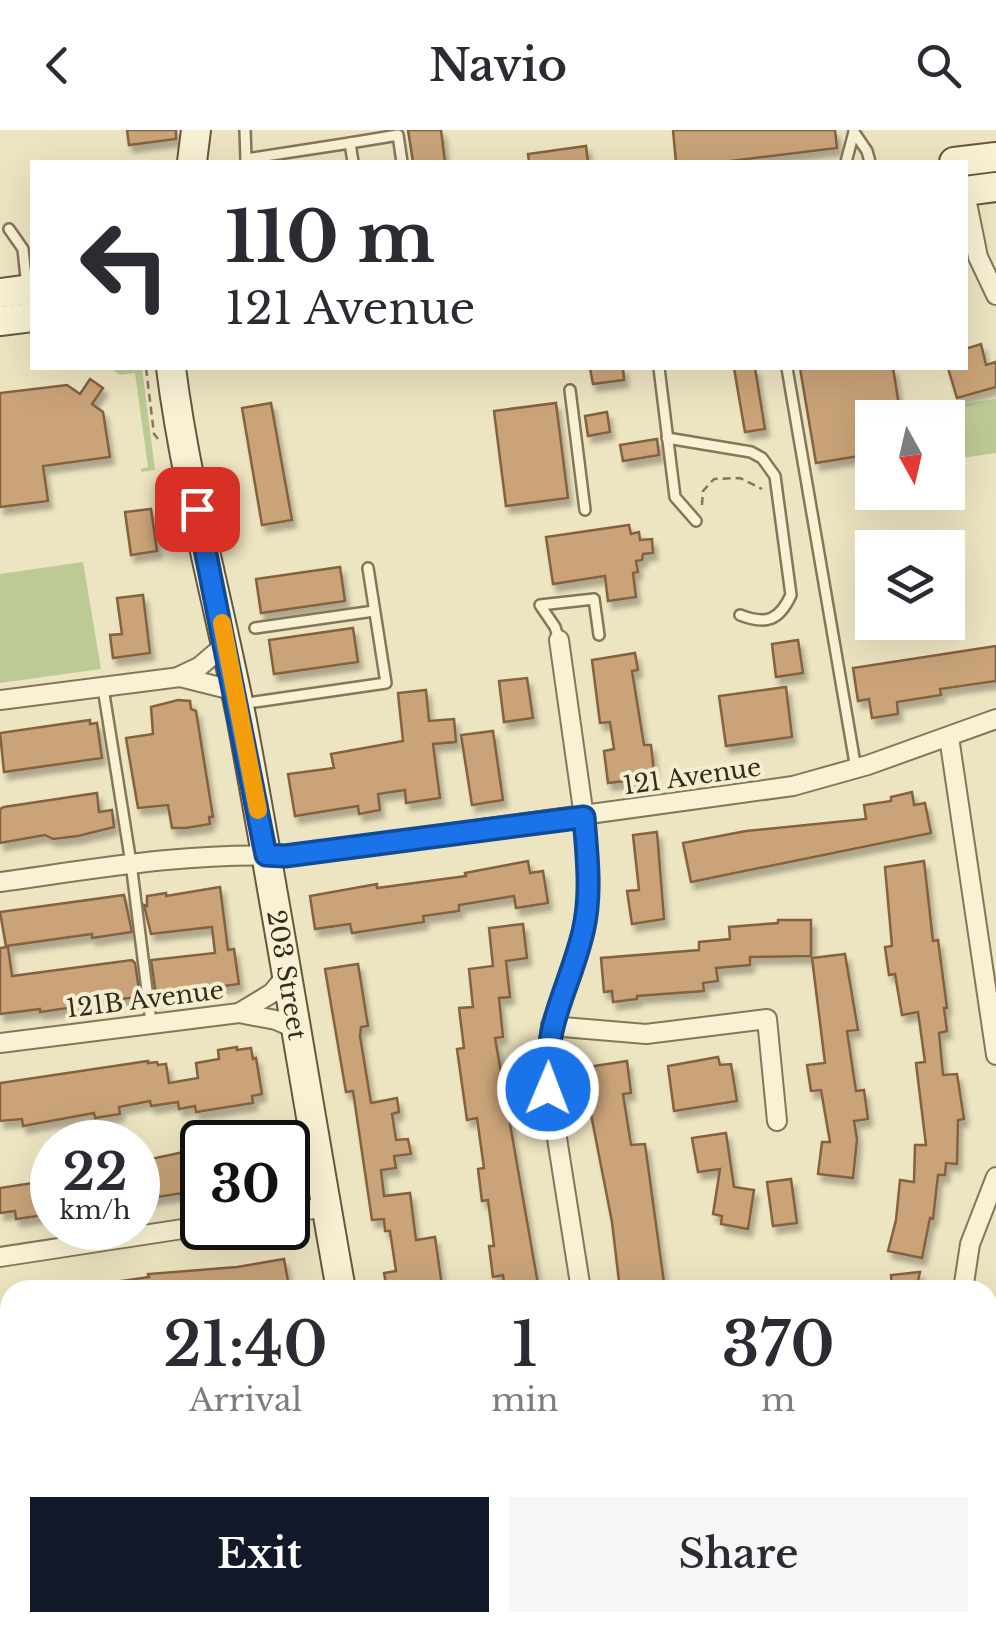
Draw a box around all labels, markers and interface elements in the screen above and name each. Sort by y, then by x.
text: Navio [429,37,567,93]
icon: back [30,38,85,93]
icon: search [911,38,966,93]
text: 110 m [225,194,435,281]
icon: left [60,200,190,330]
text: 121 Avenue [225,280,475,336]
north arrow [855,400,965,510]
map controls [855,400,965,640]
pin [155,467,240,552]
icon: arrive [170,482,225,537]
button: layers [855,530,965,640]
street label: 121 Avenue [621,751,763,802]
street label: 203 Street [260,908,313,1043]
street label: 121B Avenue [65,974,225,1025]
position arrow [496,1037,600,1141]
speed limit sign: 30 [180,1120,310,1250]
text: 22 [62,1141,128,1204]
text: km/h [60,1195,130,1226]
text: 21:40 [163,1308,328,1382]
text: 1 [512,1308,538,1382]
text: 370 [722,1308,835,1382]
text: Arrival [189,1380,302,1420]
text: min [491,1380,558,1420]
text: m [761,1380,795,1420]
button: Exit [30,1497,489,1612]
button: Share [509,1497,968,1612]

